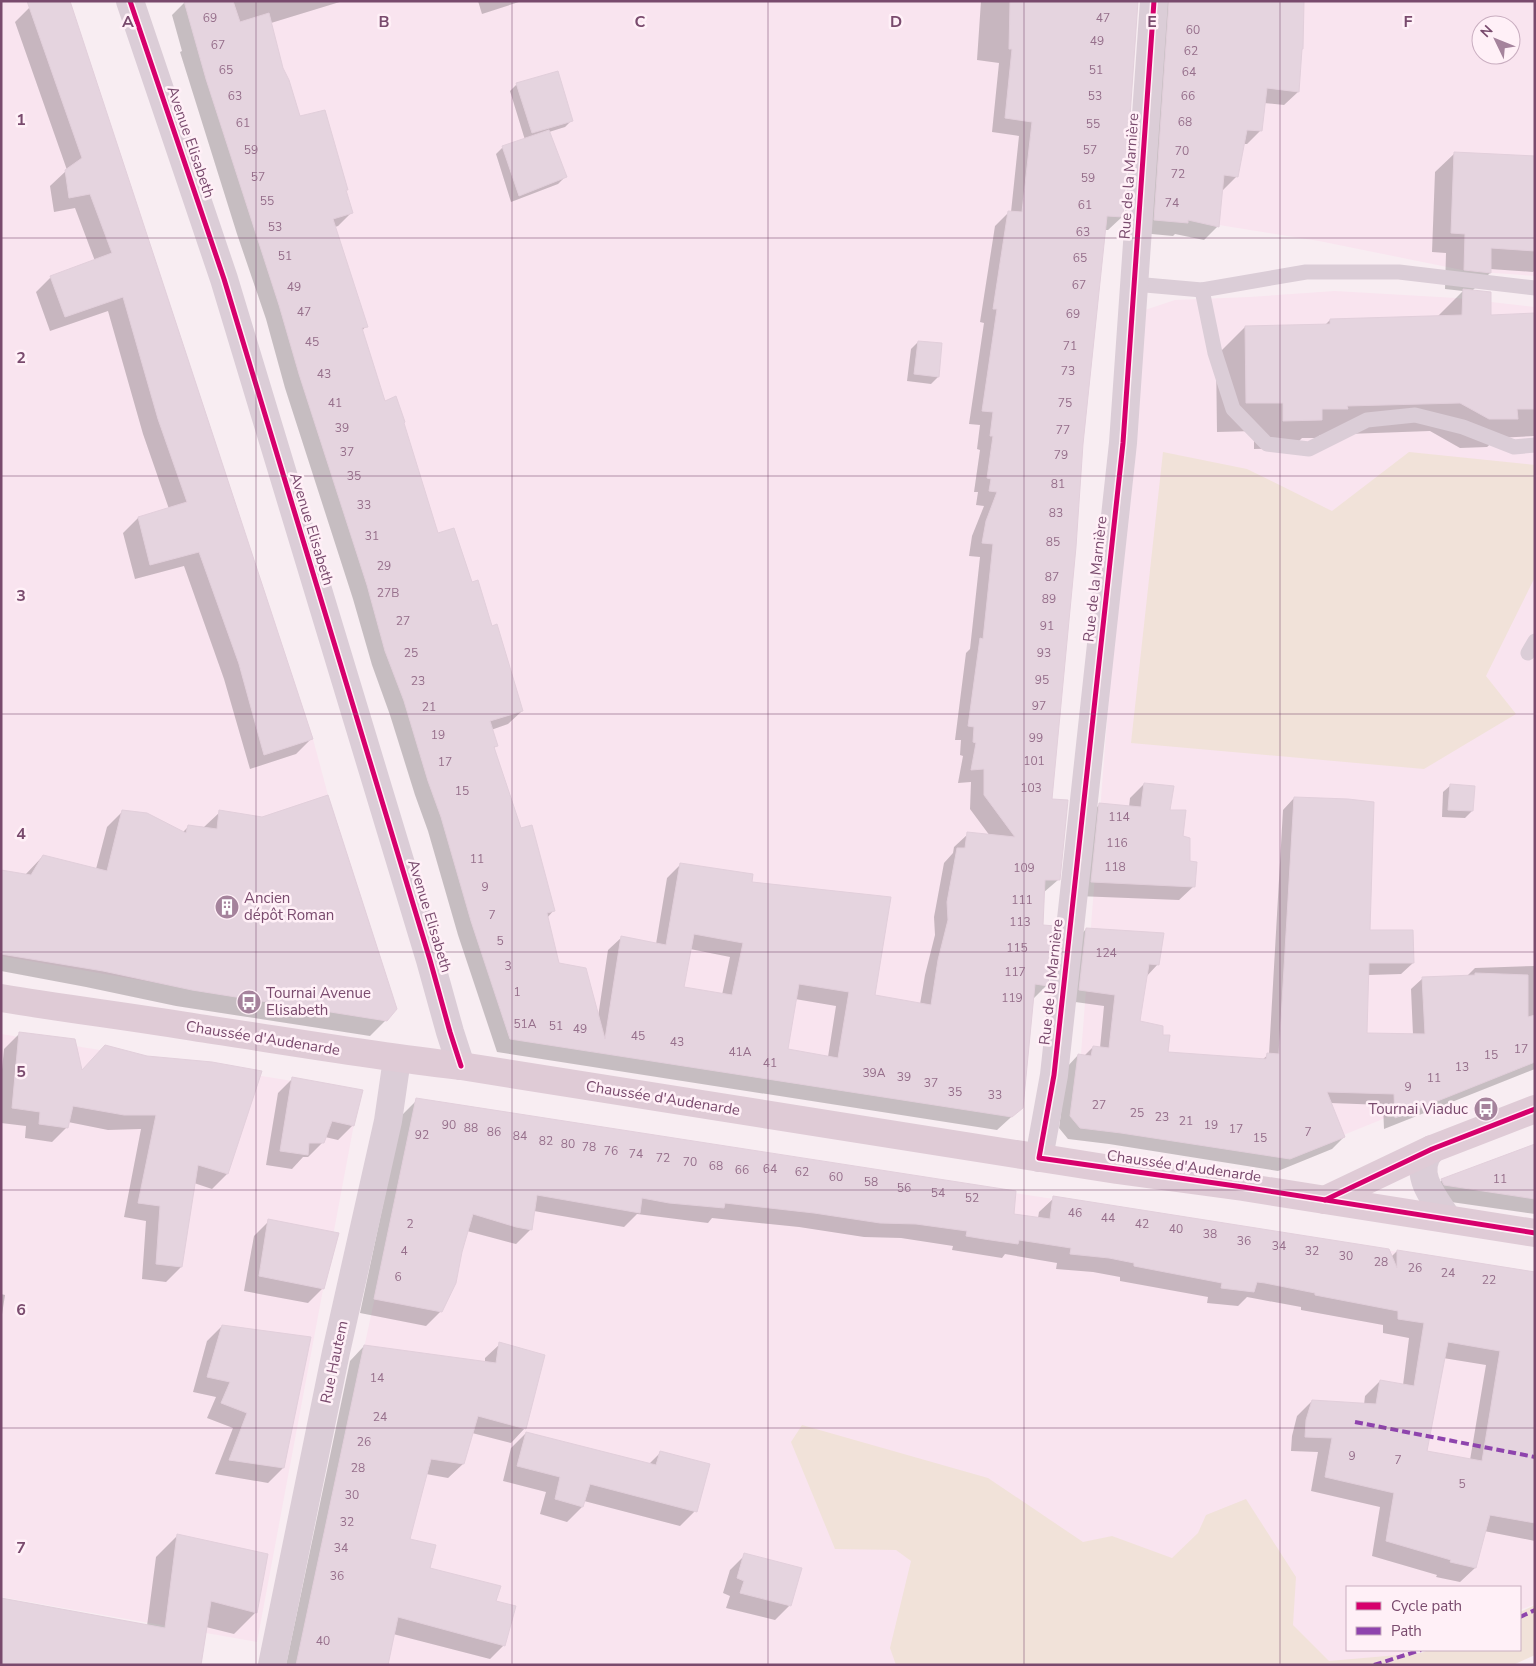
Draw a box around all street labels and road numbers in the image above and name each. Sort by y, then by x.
street label: Avenue Elisabeth [162,83,220,201]
street label: Rue de la Marnière [1115,112,1143,240]
street label: Avenue Elisabeth [285,470,339,588]
street label: Rue de la Marnière [1078,515,1112,643]
street label: Avenue Elisabeth [403,857,457,975]
street label: Rue de la Marnière [1034,918,1068,1046]
street label: Chaussée d'Audenarde [184,1016,342,1060]
street label: Chaussée d'Audenarde [584,1076,742,1120]
street label: Chaussée d'Audenarde [1105,1145,1263,1187]
street label: Rue Hautem [315,1319,353,1405]

